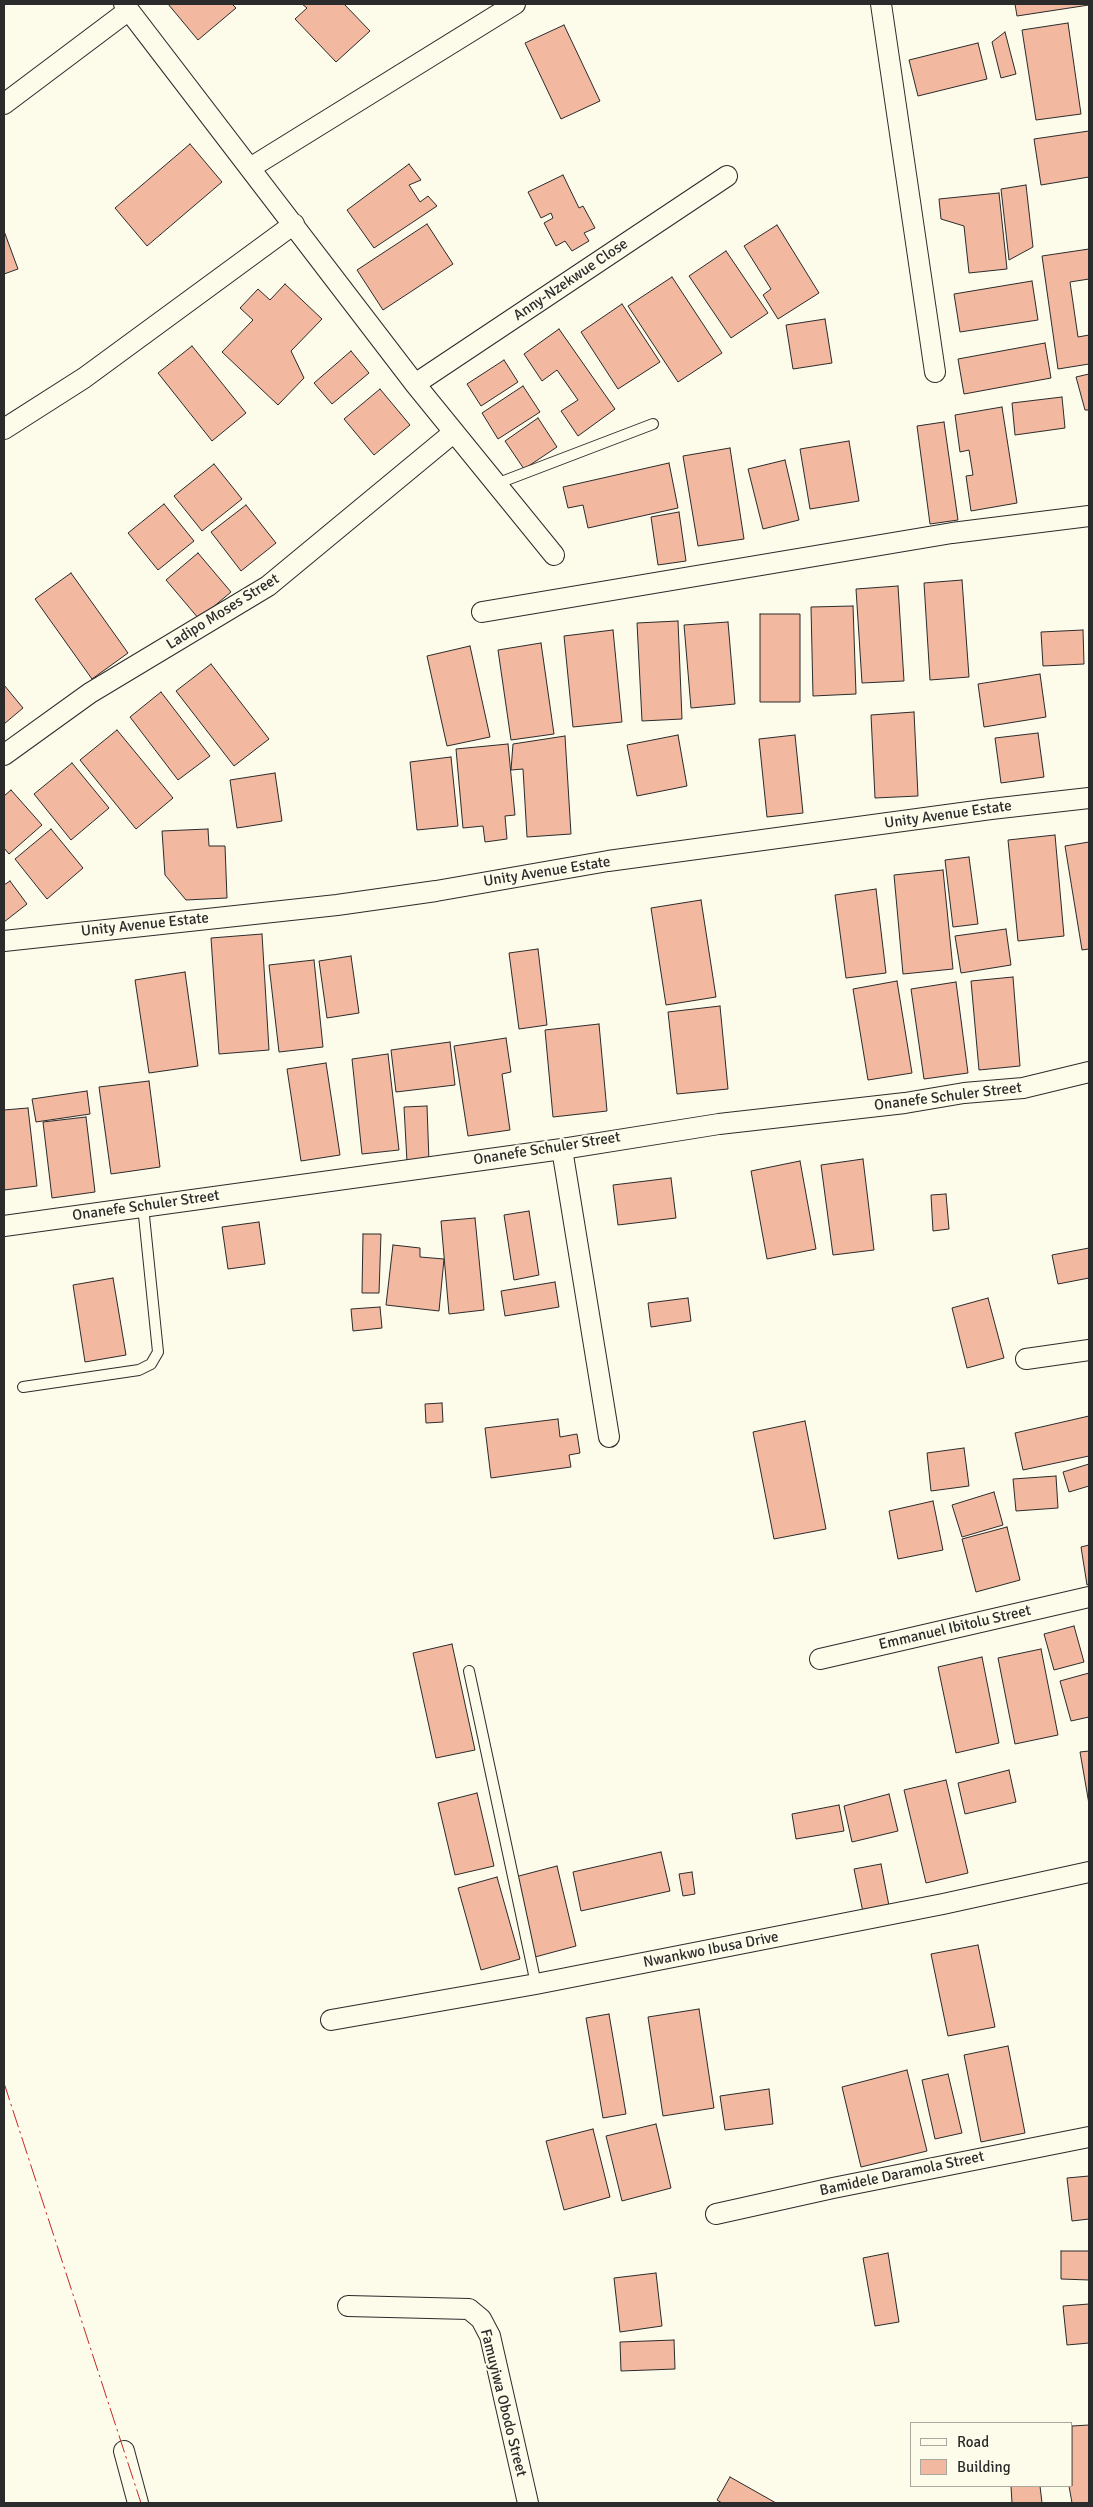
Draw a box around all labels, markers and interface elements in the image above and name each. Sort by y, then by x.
street label: Anny-Nzekwue Close [510,235,632,325]
street label: Ladipo Moses Street [163,570,283,654]
street label: Unity Avenue Estate [883,797,1013,833]
street label: Unity Avenue Estate [482,853,612,891]
street label: Unity Avenue Estate [80,909,210,941]
street label: Onanefe Schuler Street [873,1079,1023,1115]
street label: Onanefe Schuler Street [472,1128,622,1170]
street label: Onanefe Schuler Street [71,1187,221,1225]
street label: Emmanuel Ibitolu Street [877,1602,1033,1654]
street label: Nwankwo Ibusa Drive [642,1928,780,1972]
street label: Bamidele Daramola Street [818,2148,986,2200]
street label: Famuyiwa Obodo Street [476,2327,530,2479]
legend [910,2422,1073,2487]
text: Road [957,2433,989,2451]
text: Building [957,2458,1011,2476]

